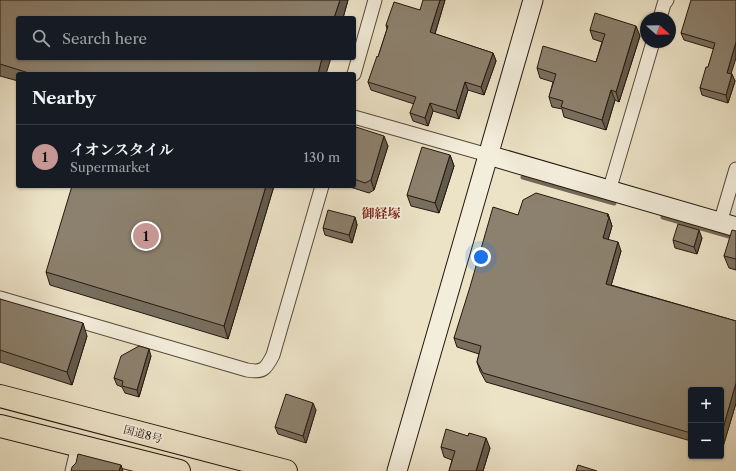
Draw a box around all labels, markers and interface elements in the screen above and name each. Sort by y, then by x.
north arrow [640,12,676,48]
search box [16,16,356,60]
icon: search [30,27,52,49]
text: Search here [62,29,147,48]
text: Nearby [32,88,96,108]
text: イオンスタイル [70,140,174,159]
text: 1 [42,149,48,165]
text: 130 m [304,149,340,165]
text: Supermarket [70,159,150,175]
district label: 御経塚 [361,205,401,221]
pin: 1 [133,221,159,251]
your location [471,247,491,267]
map controls [688,387,724,459]
button: + [688,387,724,423]
street label: 国道8号 [122,422,164,446]
button: − [688,423,724,459]

